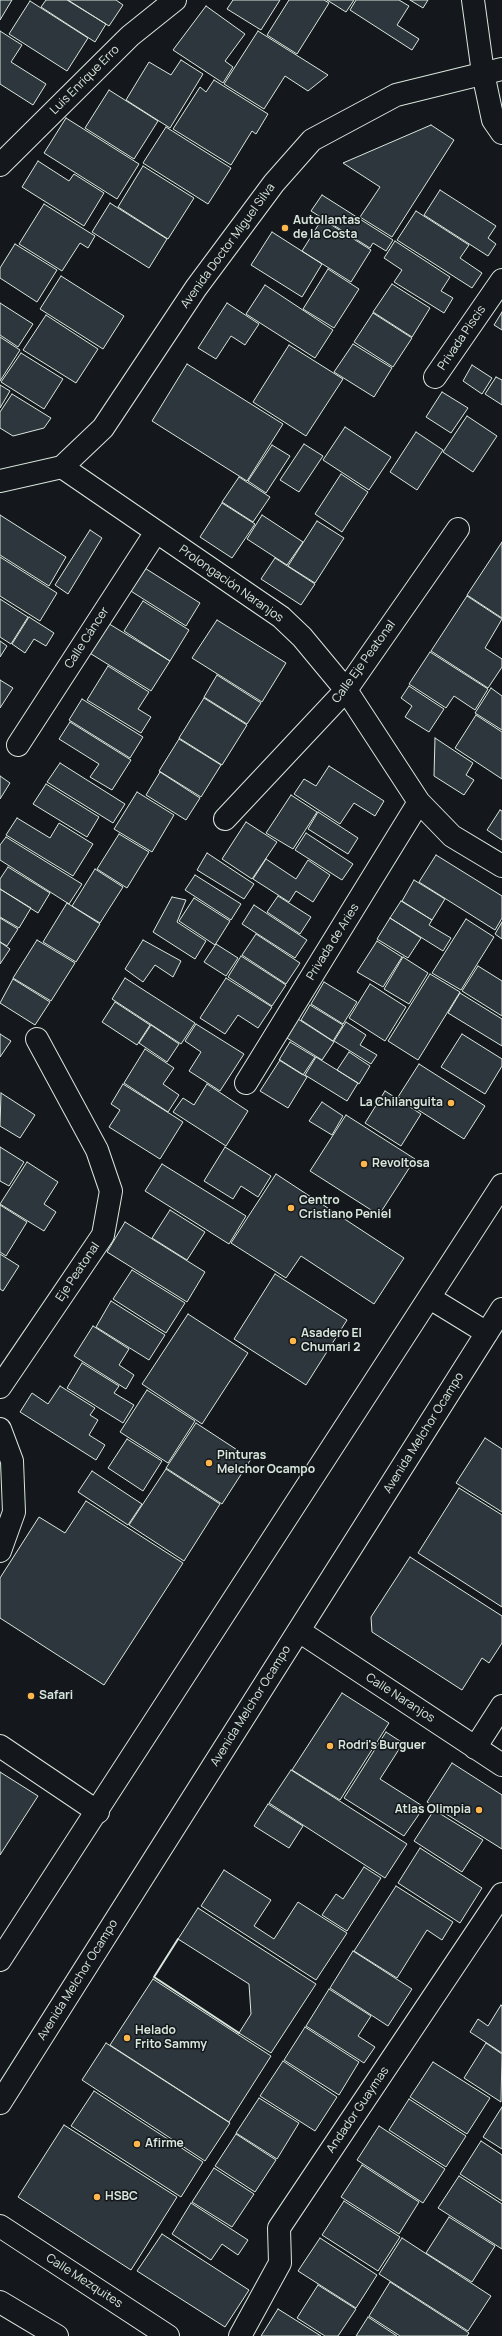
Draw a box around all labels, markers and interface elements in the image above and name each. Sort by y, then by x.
street label: Luis Enrique Erro [47,42,123,118]
street label: Avenida Doctor Miguel Silva [178,181,278,311]
place label: Autollantas de la Costa [293,214,361,242]
marker: Autollantas de la Costa [280,223,290,233]
street label: Privada Piscis [435,303,489,373]
street label: Prolongación Naranjos [176,542,286,626]
street label: Calle Cáncer [62,605,112,671]
street label: Calle Eje Peatonal [329,618,399,706]
street label: Privada de Aries [304,901,362,983]
place label: La Chilanguita [359,1096,443,1110]
marker: La Chilanguita [446,1098,456,1108]
place label: Revoltosa [372,1157,430,1171]
marker: Revoltosa [359,1159,369,1169]
place label: Centro Cristiano Peniel [299,1194,391,1222]
marker: Centro Cristiano Peniel [286,1203,296,1213]
street label: Eje Peatonal [53,1240,103,1304]
place label: Asadero El Chumari 2 [301,1327,362,1355]
marker: Asadero El Chumari 2 [288,1336,298,1346]
street label: Avenida Melchor Ocampo [381,1370,467,1496]
place label: Pinturas Melchor Ocampo [217,1449,315,1477]
marker: Pinturas Melchor Ocampo [204,1458,214,1468]
street label: Avenida Melchor Ocampo [208,1643,294,1769]
street label: Calle Naranjos [363,1670,437,1726]
place label: Safari [39,1689,73,1703]
marker: Safari [26,1691,36,1701]
place label: Rodri's Burguer [338,1739,426,1753]
marker: Rodri's Burguer [325,1741,335,1751]
place label: Atlas Olimpia [395,1803,471,1817]
marker: Atlas Olimpia [474,1805,484,1815]
street label: Avenida Melchor Ocampo [35,1917,121,2043]
place label: Helado Frito Sammy [135,2024,207,2052]
marker: Helado Frito Sammy [122,2033,132,2043]
street label: Andador Guaymas [324,2064,392,2156]
place label: Afirme [145,2137,184,2151]
marker: Afirme [132,2139,142,2149]
place label: HSBC [105,2190,138,2204]
marker: HSBC [92,2192,102,2202]
street label: Calle Mezquites [43,2251,125,2311]

